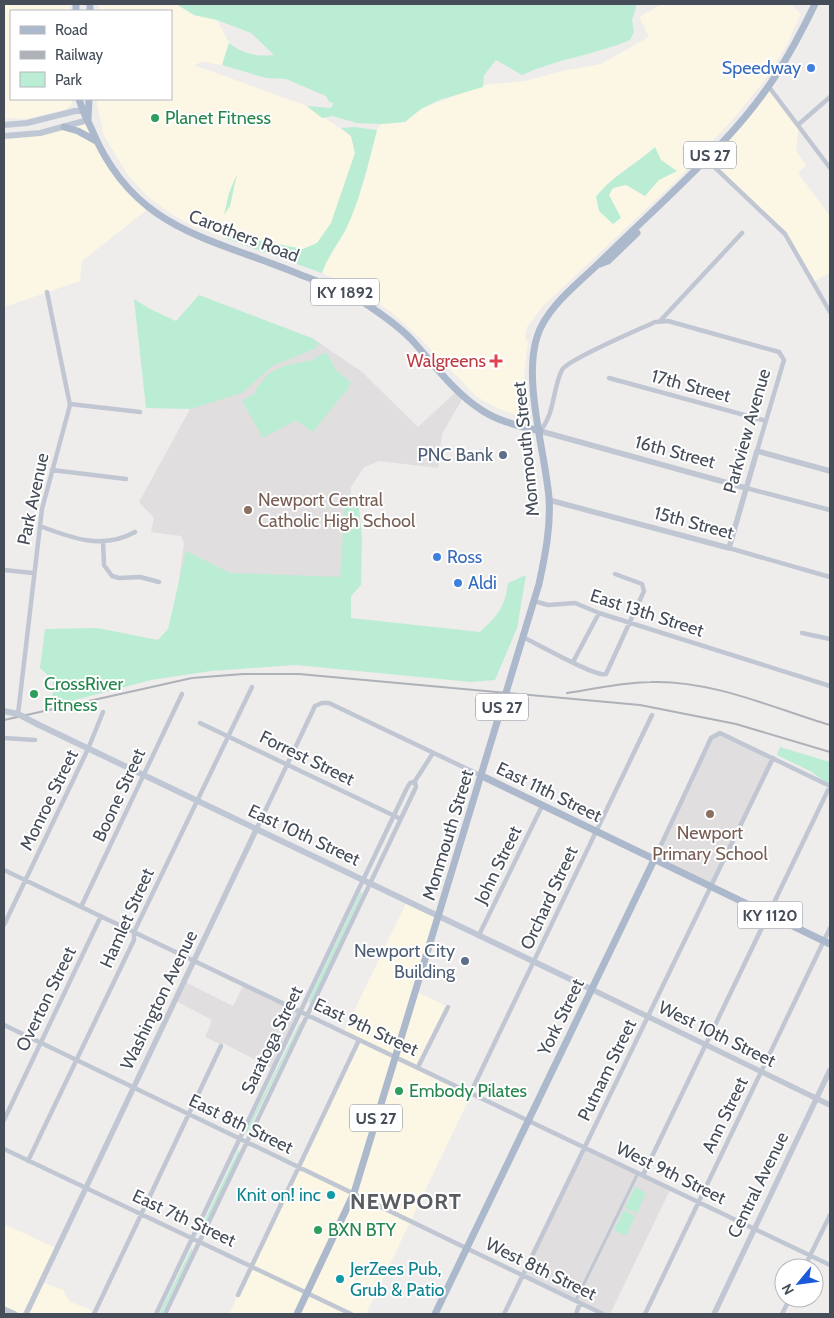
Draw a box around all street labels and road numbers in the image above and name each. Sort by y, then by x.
road number: US 27 [684,142,736,168]
street label: Carothers Road [186,205,302,267]
road number: KY 1892 [311,278,379,306]
street label: 17th Street [649,365,733,407]
street label: Parkview Avenue [719,366,775,496]
street label: Monmouth Street [508,380,544,518]
street label: 16th Street [632,431,718,473]
street label: Park Avenue [13,451,53,547]
street label: 15th Street [652,502,736,544]
street label: East 13th Street [588,584,706,642]
road number: US 27 [476,694,528,720]
street label: Forrest Street [256,726,358,790]
street label: Boone Street [88,745,150,845]
street label: Monroe Street [15,746,83,854]
street label: East 11th Street [493,757,605,827]
street label: Monmouth Street [418,767,478,903]
street label: East 10th Street [245,800,363,870]
street label: John Street [469,822,526,909]
street label: Orchard Street [515,843,583,953]
street label: Hamlet Street [95,865,159,971]
road number: KY 1120 [738,902,802,928]
street label: Washington Avenue [116,927,202,1073]
street label: Overton Street [11,943,81,1055]
street label: York Street [533,975,589,1060]
street label: Saratoga Street [236,983,308,1097]
street label: East 9th Street [310,993,422,1061]
street label: West 10th Street [655,996,779,1072]
street label: Putnam Street [573,1016,641,1124]
street label: Ann Street [697,1074,753,1156]
street label: East 8th Street [185,1089,297,1159]
road number: US 27 [350,1104,402,1132]
street label: Central Avenue [723,1128,793,1242]
street label: West 9th Street [612,1137,730,1209]
street label: East 7th Street [129,1184,239,1252]
street label: West 8th Street [482,1233,600,1305]

